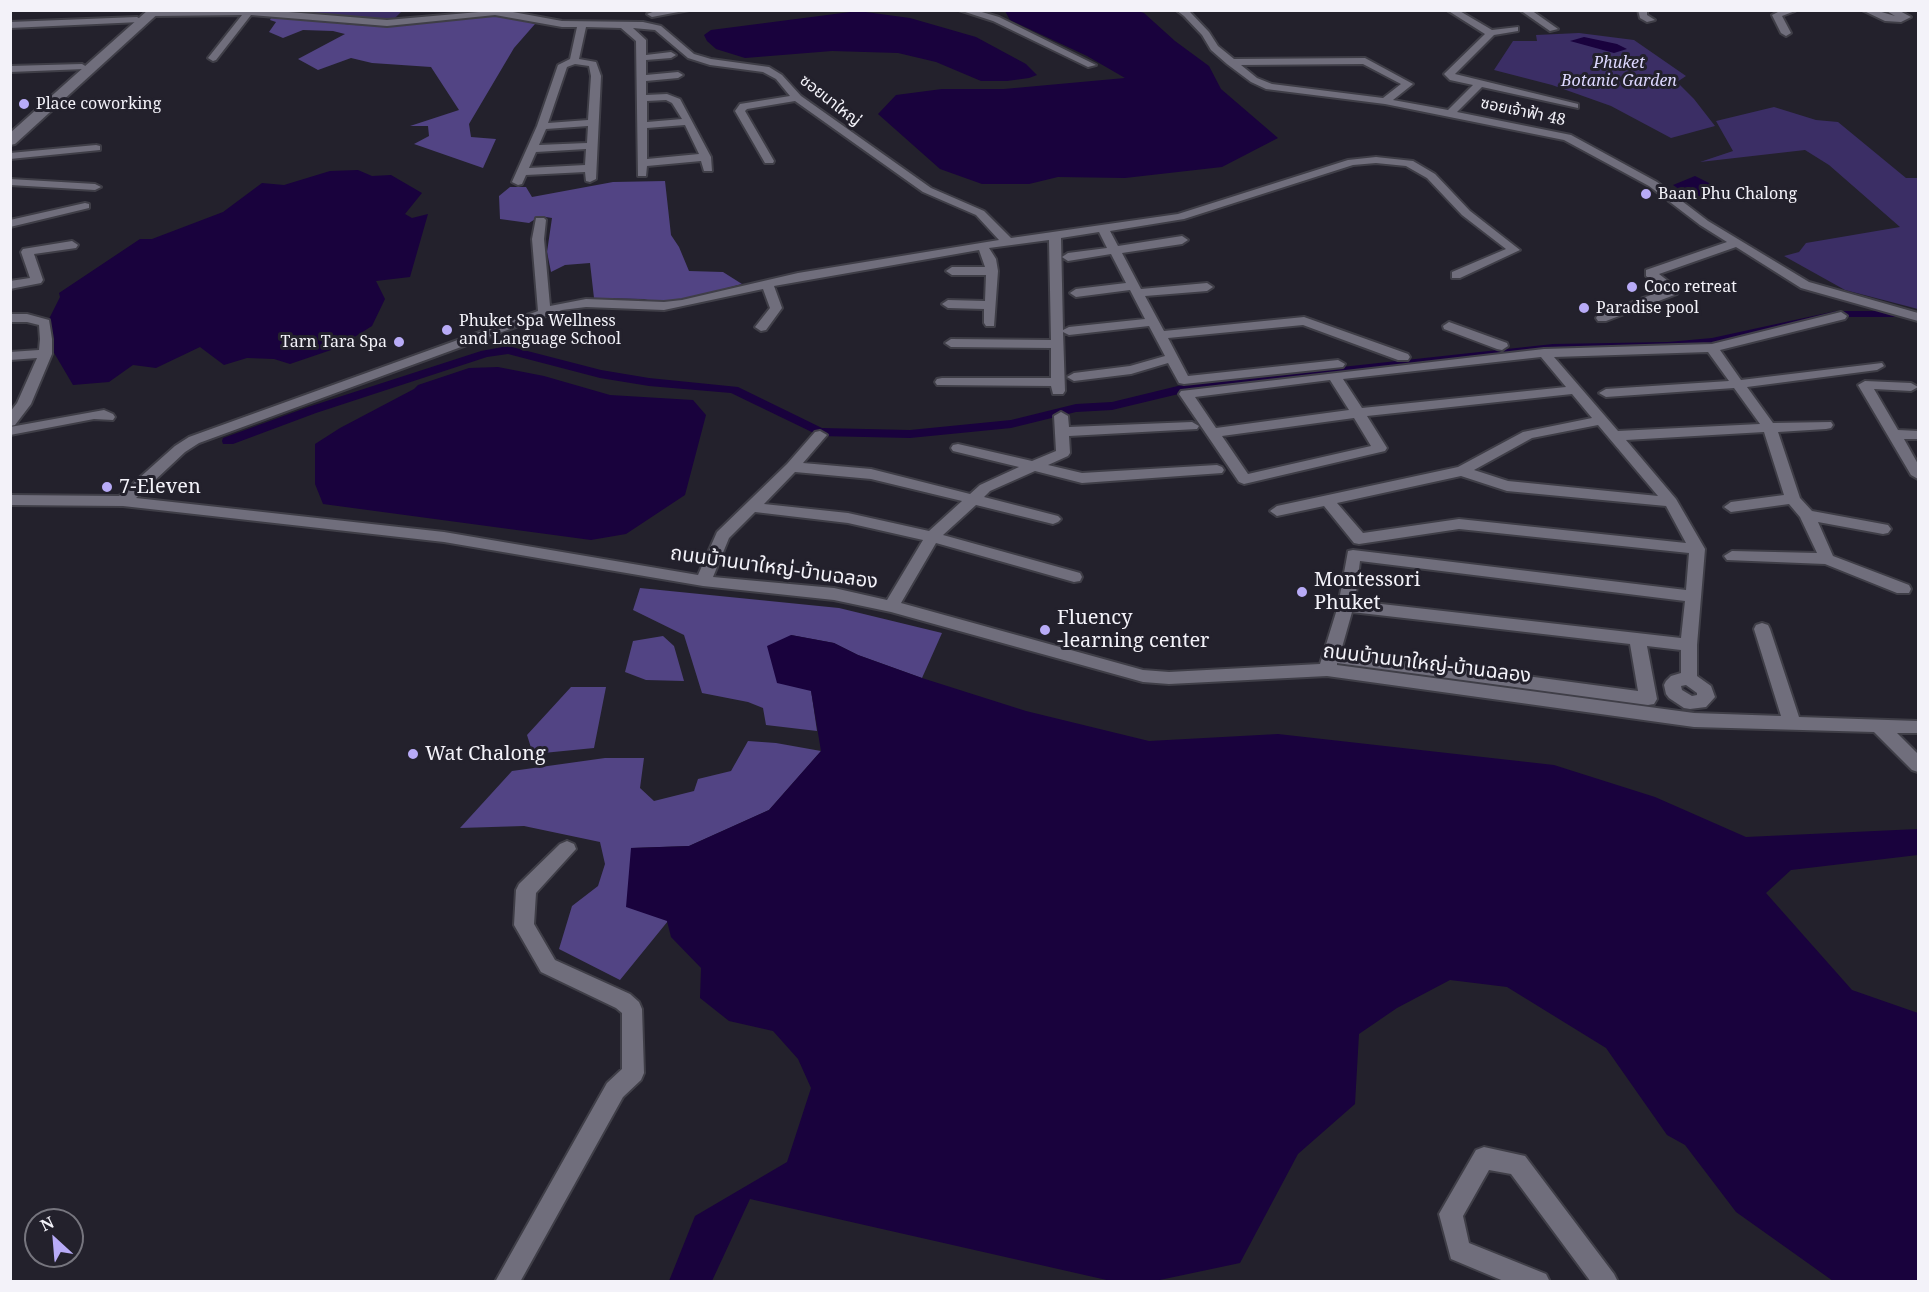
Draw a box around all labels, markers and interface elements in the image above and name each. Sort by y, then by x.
park label: Phuket Botanic Garden [1561,53,1677,91]
street label: ซอยนาใหญ่ [796,71,864,131]
place label: Place coworking [36,94,161,114]
street label: ซอยเจ้าฟ้า 48 [1479,94,1567,130]
marker: Place coworking [17,97,31,111]
place label: Baan Phu Chalong [1658,184,1797,204]
marker: Baan Phu Chalong [1639,187,1653,201]
place label: Coco retreat [1644,277,1737,297]
marker: Coco retreat [1625,280,1639,294]
place label: Paradise pool [1596,298,1699,318]
marker: Paradise pool [1577,301,1591,315]
place label: Phuket Spa Wellness and Language School [459,311,621,349]
marker: Phuket Spa Wellness and Language School [440,323,454,337]
place label: Tarn Tara Spa [280,332,387,352]
marker: Tarn Tara Spa [392,335,406,349]
place label: 7-Eleven [119,475,201,499]
marker: 7-Eleven [100,480,114,494]
street label: ถนนบ้านนาใหญ่-บ้านฉลอง [669,542,879,594]
place label: Montessori Phuket [1314,568,1420,615]
marker: Montessori Phuket [1295,585,1309,599]
place label: Fluency -learning center [1057,606,1210,653]
marker: Fluency -learning center [1038,623,1052,637]
street label: ถนนบ้านนาใหญ่-บ้านฉลอง [1322,639,1532,689]
place label: Wat Chalong [425,742,546,766]
marker: Wat Chalong [406,747,420,761]
north arrow [24,1208,84,1268]
text: N [36,1211,57,1236]

